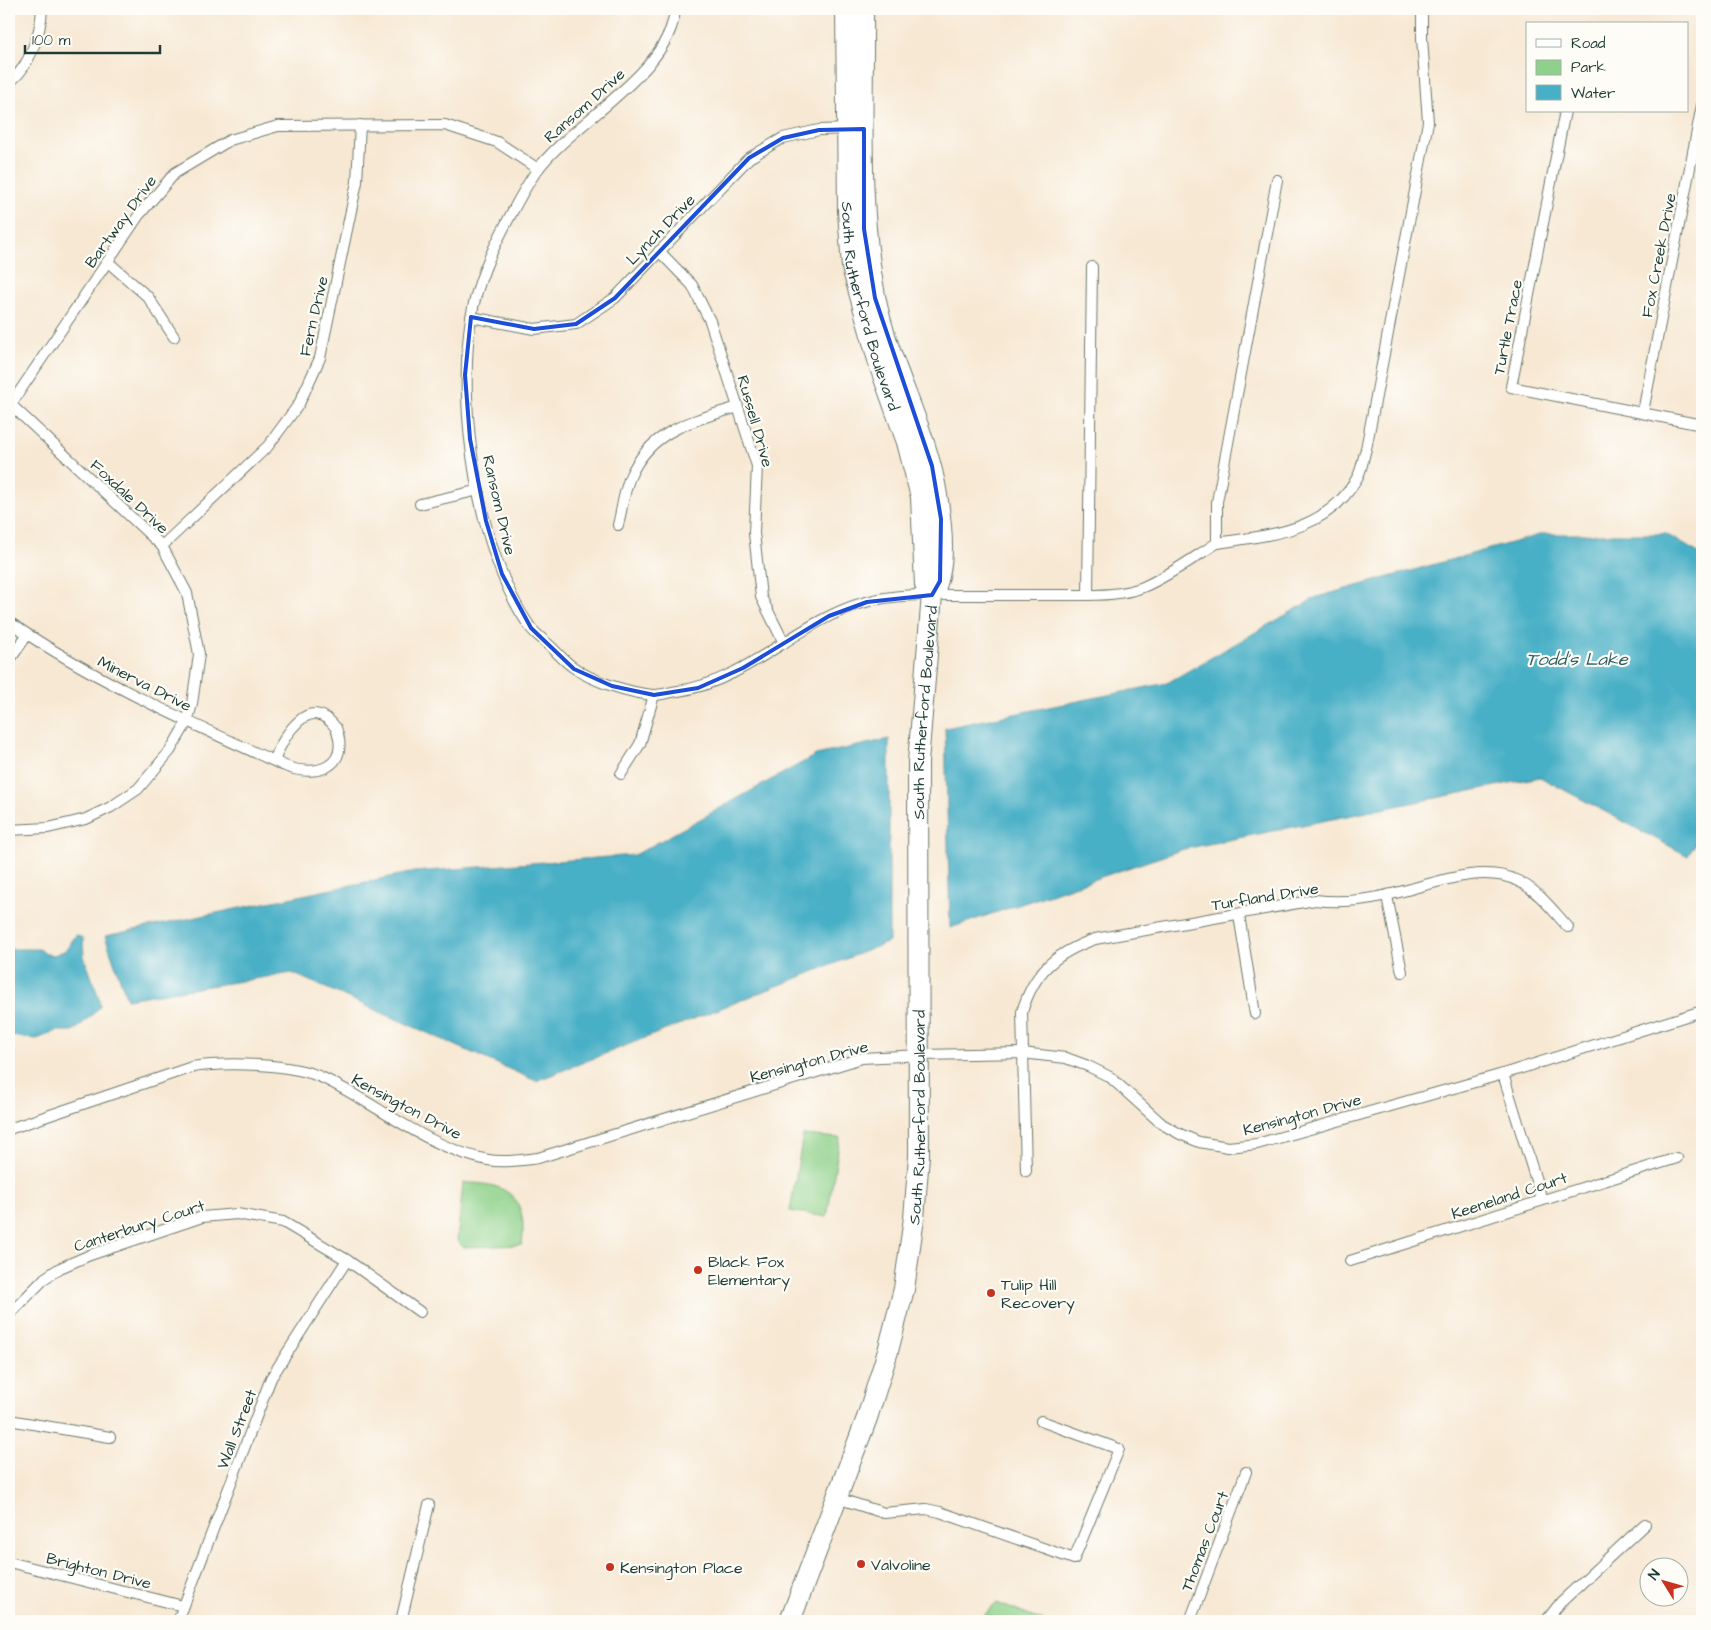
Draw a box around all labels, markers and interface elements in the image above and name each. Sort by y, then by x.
scale bar [25,22,160,54]
legend [1526,22,1688,112]
text: 100 m [32,30,71,51]
text: Road [1571,33,1606,54]
text: Park [1571,57,1606,78]
street label: Ransom Drive [539,63,630,148]
text: Water [1571,83,1615,104]
street label: Bartway Drive [80,170,163,273]
street label: Lynch Drive [621,189,701,271]
street label: Fox Creek Drive [1636,191,1682,319]
street label: South Rutherford Boulevard [836,202,905,414]
street label: Fern Drive [294,274,334,358]
street label: Turtle Trace [1488,277,1528,377]
street label: Russell Drive [731,373,779,470]
street label: Ransom Drive [477,453,521,558]
street label: Foxdale Drive [85,455,174,539]
street label: South Rutherford Boulevard [908,605,943,820]
water label: Todd's Lake [1526,647,1629,672]
street label: Minerva Drive [94,651,196,717]
street label: Turfland Drive [1210,878,1321,916]
street label: South Rutherford Boulevard [903,1010,931,1226]
street label: Kensington Drive [748,1036,871,1089]
street label: Kensington Drive [347,1069,466,1146]
street label: Kensington Drive [1241,1089,1364,1142]
street label: Keeneland Court [1449,1167,1571,1225]
street label: Canterbury Court [71,1194,208,1258]
place label: Black Fox Elementary [708,1251,790,1292]
marker: Black Fox Elementary [692,1264,704,1276]
place label: Tulip Hill Recovery [1001,1274,1075,1315]
marker: Tulip Hill Recovery [985,1287,997,1299]
street label: Wall Street [212,1386,262,1473]
street label: Thomas Court [1176,1488,1234,1595]
street label: Brighton Drive [44,1547,154,1596]
place label: Valvoline [871,1554,931,1576]
place label: Kensington Place [620,1557,743,1580]
marker: Valvoline [855,1558,867,1570]
north arrow [1638,1558,1688,1608]
marker: Kensington Place [604,1561,616,1573]
text: N [1644,1565,1665,1584]

